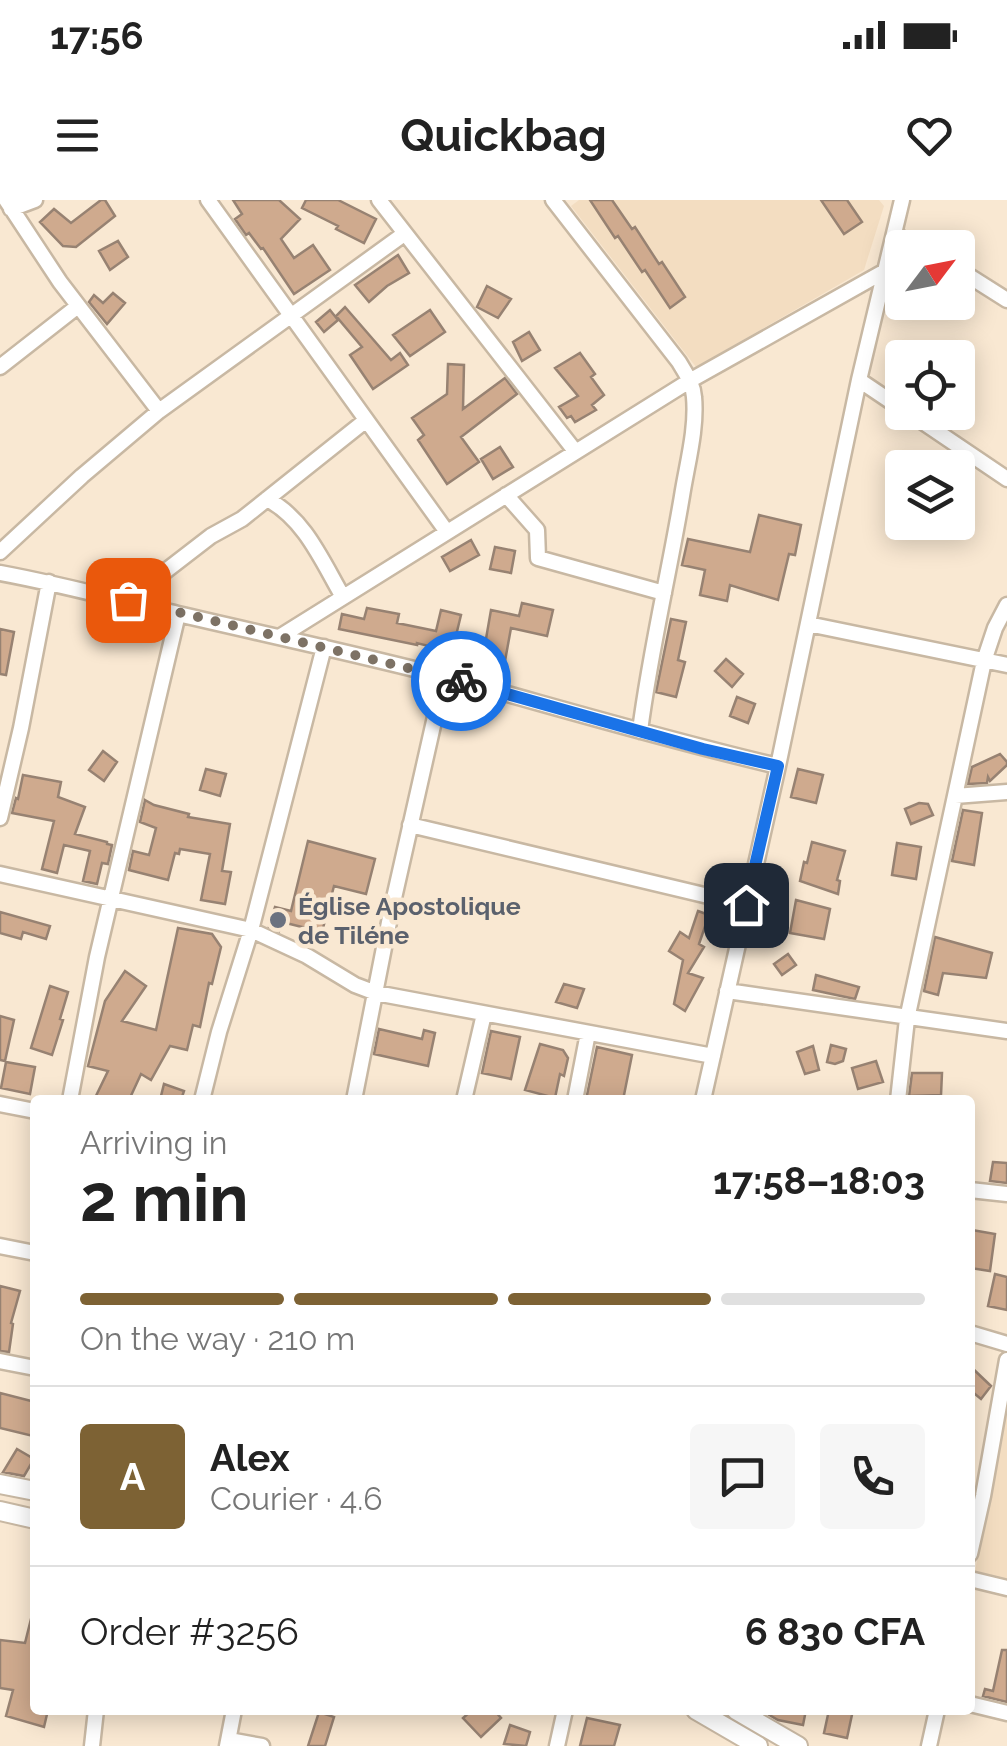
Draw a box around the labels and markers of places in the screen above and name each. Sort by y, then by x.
pin [86,558,171,643]
pin [704,863,789,948]
place label: Église Apostolique de Tiléne [298,891,521,950]
marker: Église Apostolique de Tiléne [267,909,289,931]

